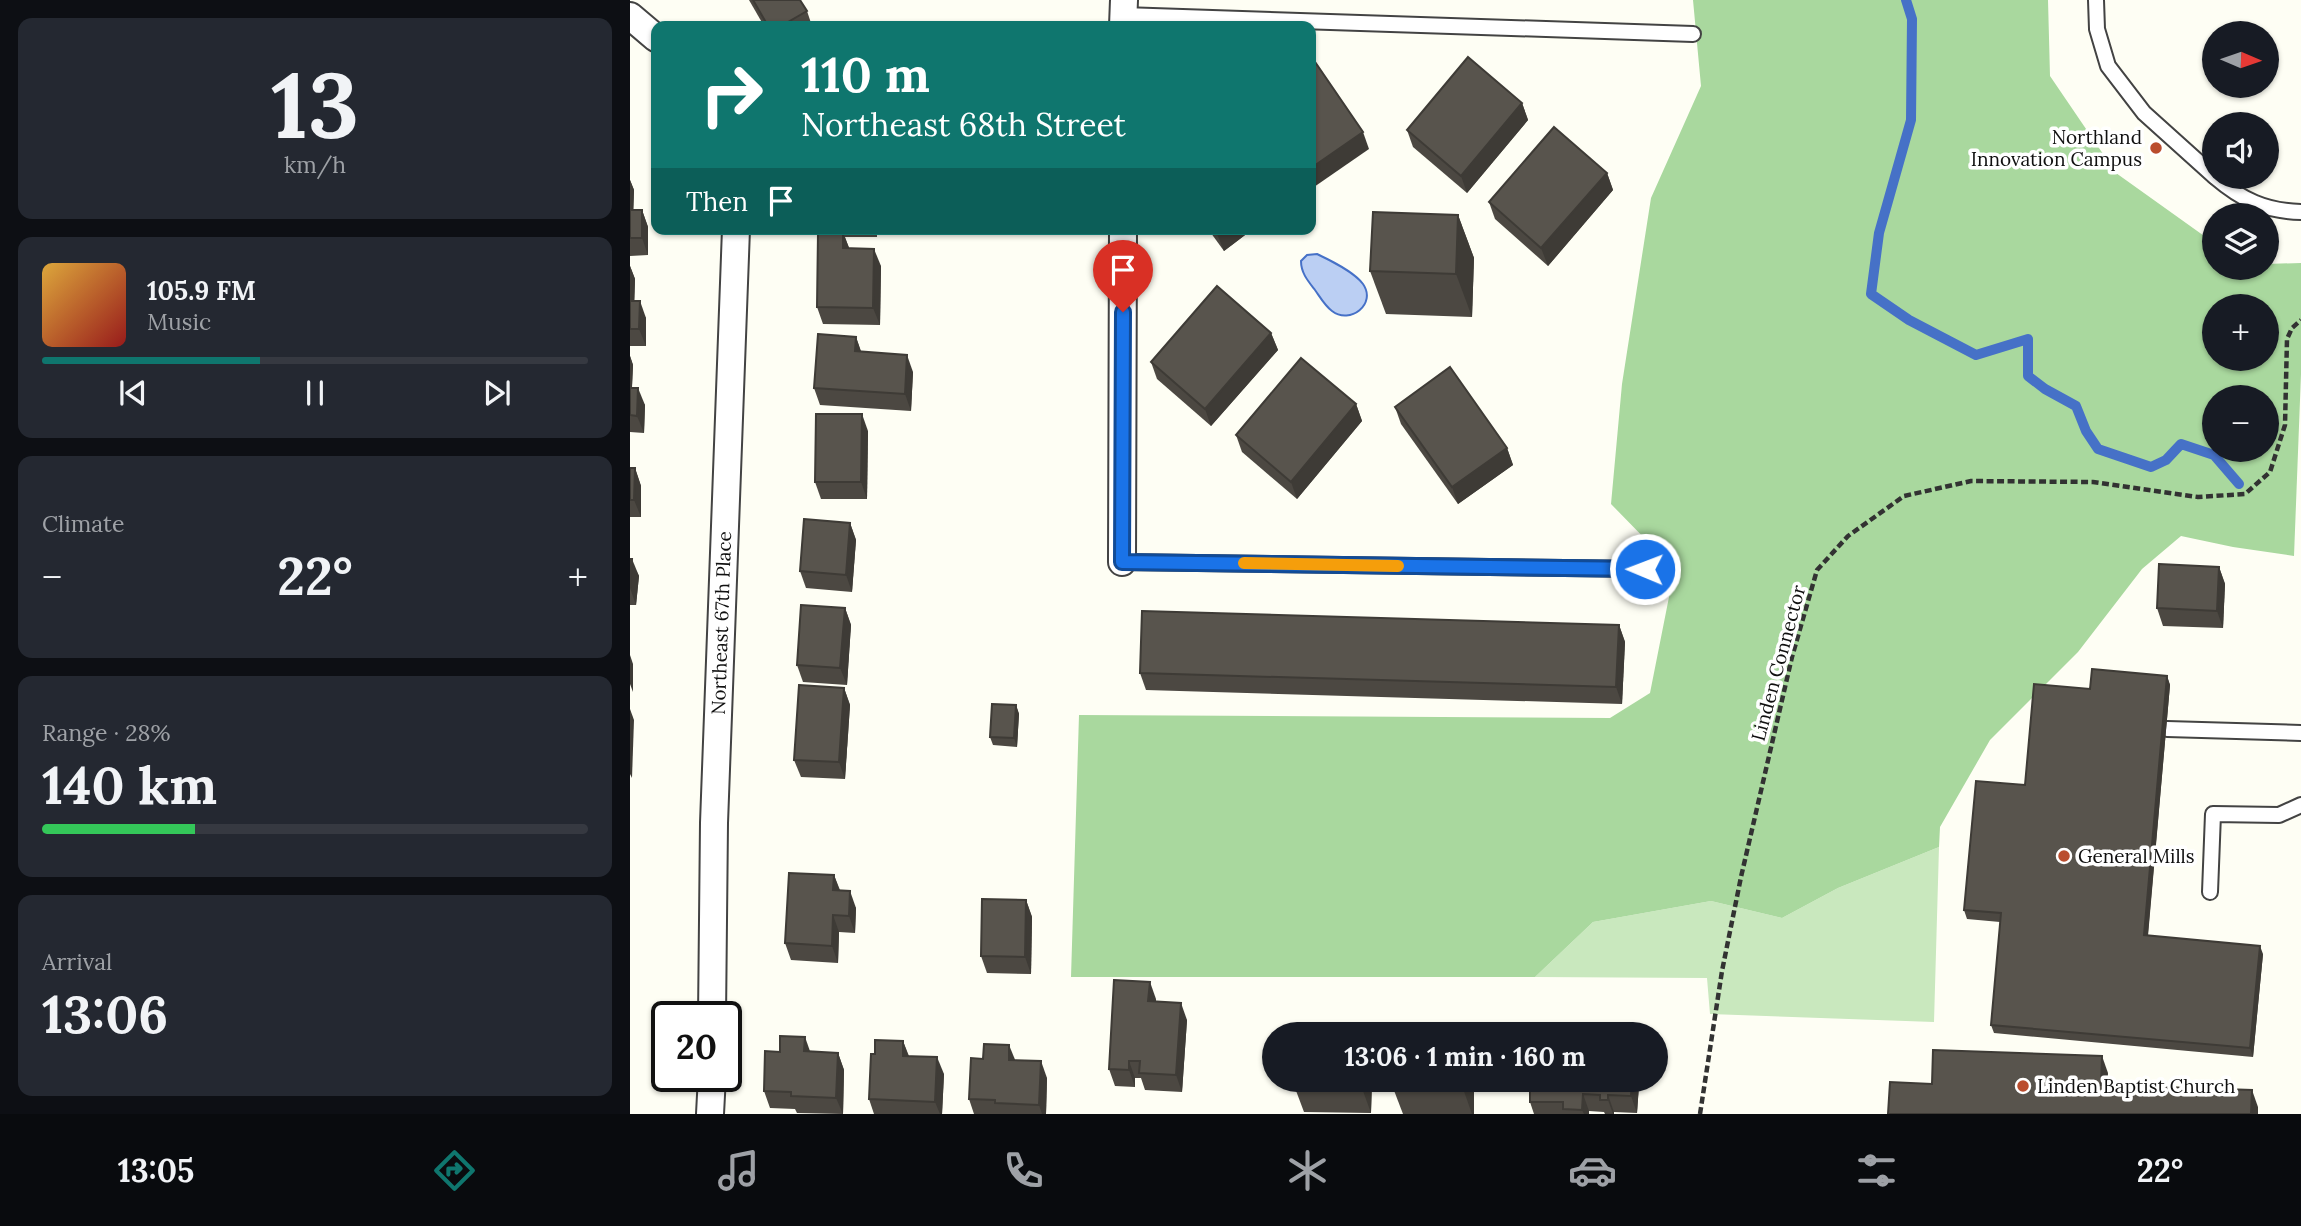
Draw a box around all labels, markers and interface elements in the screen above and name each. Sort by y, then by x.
north arrow [2202,21,2278,98]
map controls [2202,21,2279,462]
text: 110 m [801,43,930,105]
text: 13 [271,46,359,163]
icon: right [686,49,777,140]
text: Northeast 68th Street [801,104,1126,145]
button: sound [2202,112,2279,189]
place label: Northland Innovation Campus [1971,125,2142,171]
marker: Northland Innovation Campus [2148,140,2164,156]
text: km/h [284,150,346,179]
icon: arrive [762,182,800,220]
text: Then [686,185,748,218]
button: layers [2202,203,2279,280]
pin [1093,240,1153,312]
icon: arrive [1104,251,1142,289]
text: 105.9 FM [147,274,256,307]
button: + [2202,294,2279,371]
text: Music [147,307,211,336]
icon: previous [114,374,152,412]
icon: pause [296,374,334,412]
icon: next [478,374,516,412]
button: − [2202,385,2279,462]
text: Climate [42,509,124,538]
street label: Northeast 67th Place [706,531,736,715]
position arrow [1608,532,1682,606]
text: 22° [277,543,353,609]
text: − [42,553,62,601]
text: + [568,553,588,601]
street label: Linden Connector [1746,582,1811,744]
text: Range · 28% [42,718,170,747]
text: 140 km [42,752,217,818]
place label: General Mills [2078,844,2195,868]
marker: General Mills [2056,848,2072,864]
text: Arrival [42,947,112,976]
text: 13:06 [42,981,168,1047]
speed limit sign: 20 [651,1001,742,1092]
text: 13:06 · 1 min · 160 m [1344,1040,1586,1073]
place label: Linden Baptist Church [2037,1074,2235,1098]
marker: Linden Baptist Church [2015,1078,2031,1094]
icon: directions [430,1146,479,1195]
icon: music [714,1146,763,1195]
icon: phone [999,1146,1048,1195]
icon: climate [1283,1146,1332,1195]
icon: car [1568,1146,1617,1195]
icon: filters [1852,1146,1901,1195]
text: 13:05 [118,1150,194,1191]
text: 22° [2137,1150,2183,1191]

